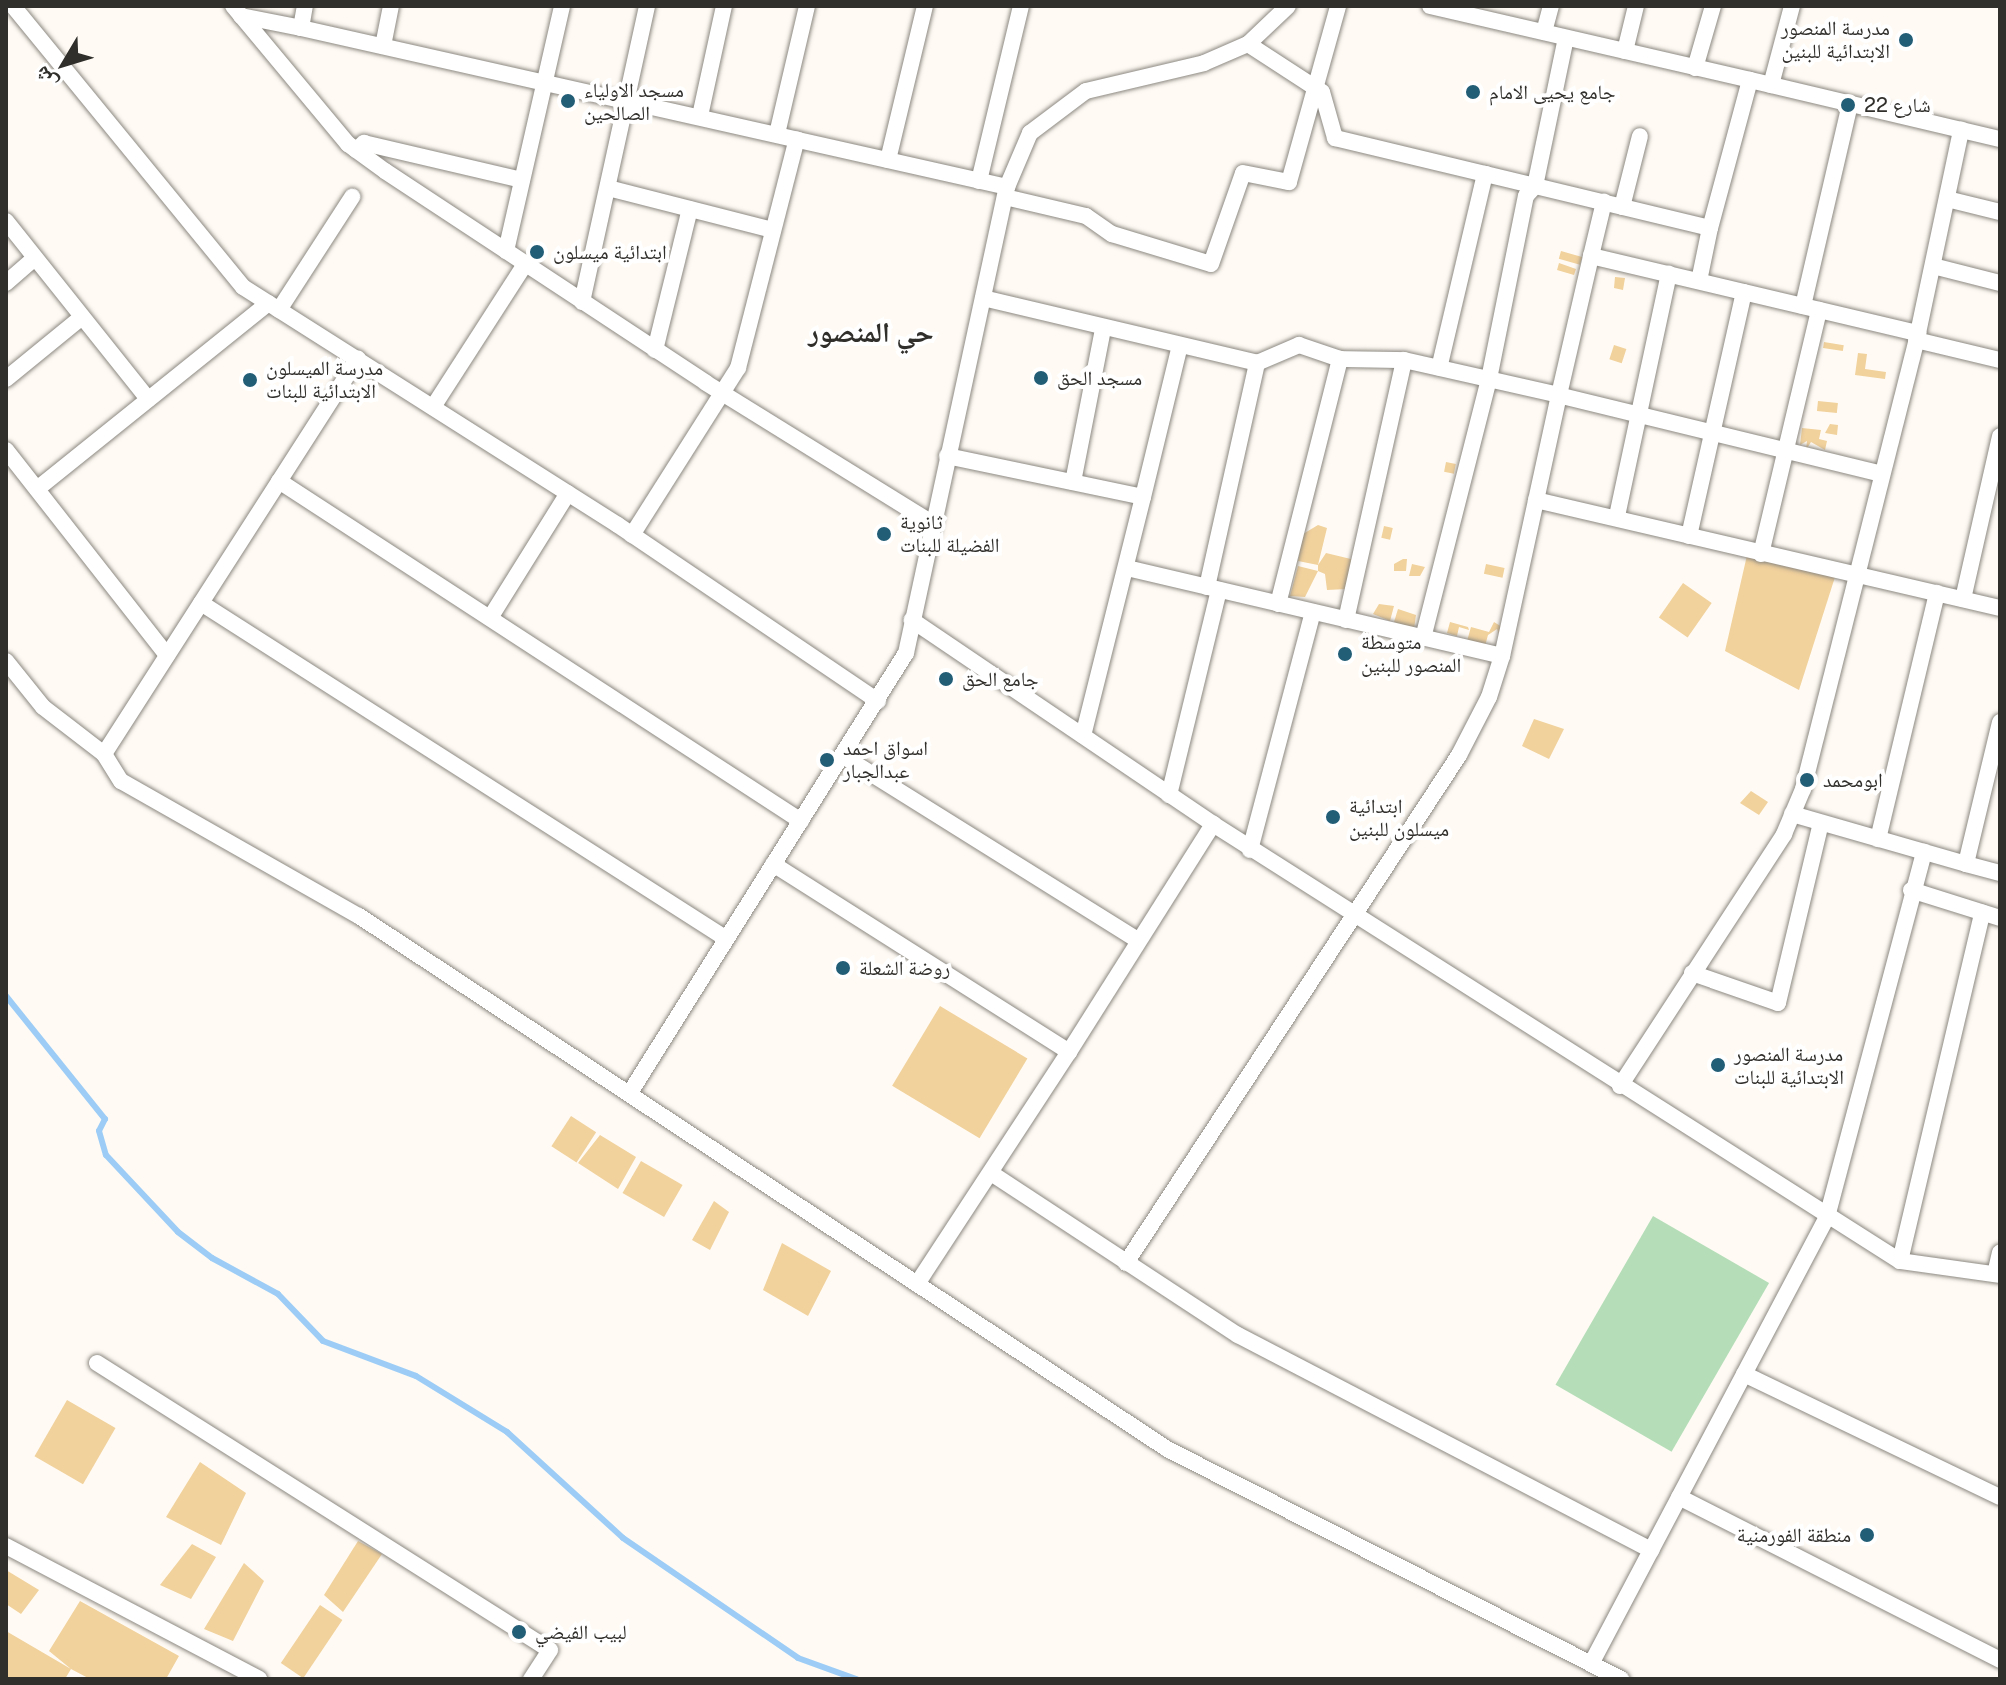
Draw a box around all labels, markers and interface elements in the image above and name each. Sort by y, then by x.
place label: مدرسة المنصور الابتدائية للبنين [1781,16,1890,63]
north arrow [24,24,104,104]
marker: مدرسة المنصور الابتدائية للبنين [1897,31,1915,49]
text: ش [28,62,63,96]
place label: مسجد الاولياء الصالحين [584,78,684,125]
place label: جامع يحيى الامام [1489,80,1615,104]
marker: جامع يحيى الامام [1464,83,1482,101]
marker: مسجد الاولياء الصالحين [559,92,577,110]
place label: شارع 22 [1864,93,1931,117]
marker: شارع 22 [1839,96,1857,114]
place label: ابتدائية ميسلون [553,240,667,264]
marker: ابتدائية ميسلون [528,243,546,261]
district label: حي المنصور [808,315,934,349]
place label: مدرسة الميسلون الابتدائية للبنات [266,356,383,403]
place label: مسجد الحق [1057,366,1142,390]
marker: مسجد الحق [1032,369,1050,387]
marker: مدرسة الميسلون الابتدائية للبنات [241,371,259,389]
place label: ثانوية الفضيلة للبنات [900,510,1000,557]
marker: ثانوية الفضيلة للبنات [875,525,893,543]
place label: متوسطة المنصور للبنين [1361,630,1461,677]
marker: متوسطة المنصور للبنين [1336,645,1354,663]
place label: جامع الحق [962,667,1038,691]
marker: جامع الحق [937,670,955,688]
place label: اسواق احمد عبدالجبار [843,736,928,783]
marker: اسواق احمد عبدالجبار [818,751,836,769]
place label: ابومحمد [1823,768,1883,792]
marker: ابومحمد [1798,771,1816,789]
place label: ابتدائية ميسلون للبنين [1349,794,1449,841]
marker: ابتدائية ميسلون للبنين [1324,808,1342,826]
place label: روضة الشعلة [859,956,950,980]
marker: روضة الشعلة [834,959,852,977]
place label: مدرسة المنصور الابتدائية للبنات [1734,1042,1844,1089]
marker: مدرسة المنصور الابتدائية للبنات [1709,1056,1727,1074]
place label: منطقة الفورمنية [1737,1523,1851,1547]
marker: منطقة الفورمنية [1858,1526,1876,1544]
place label: لبيب الفيضي [535,1620,627,1644]
marker: لبيب الفيضي [510,1623,528,1641]

